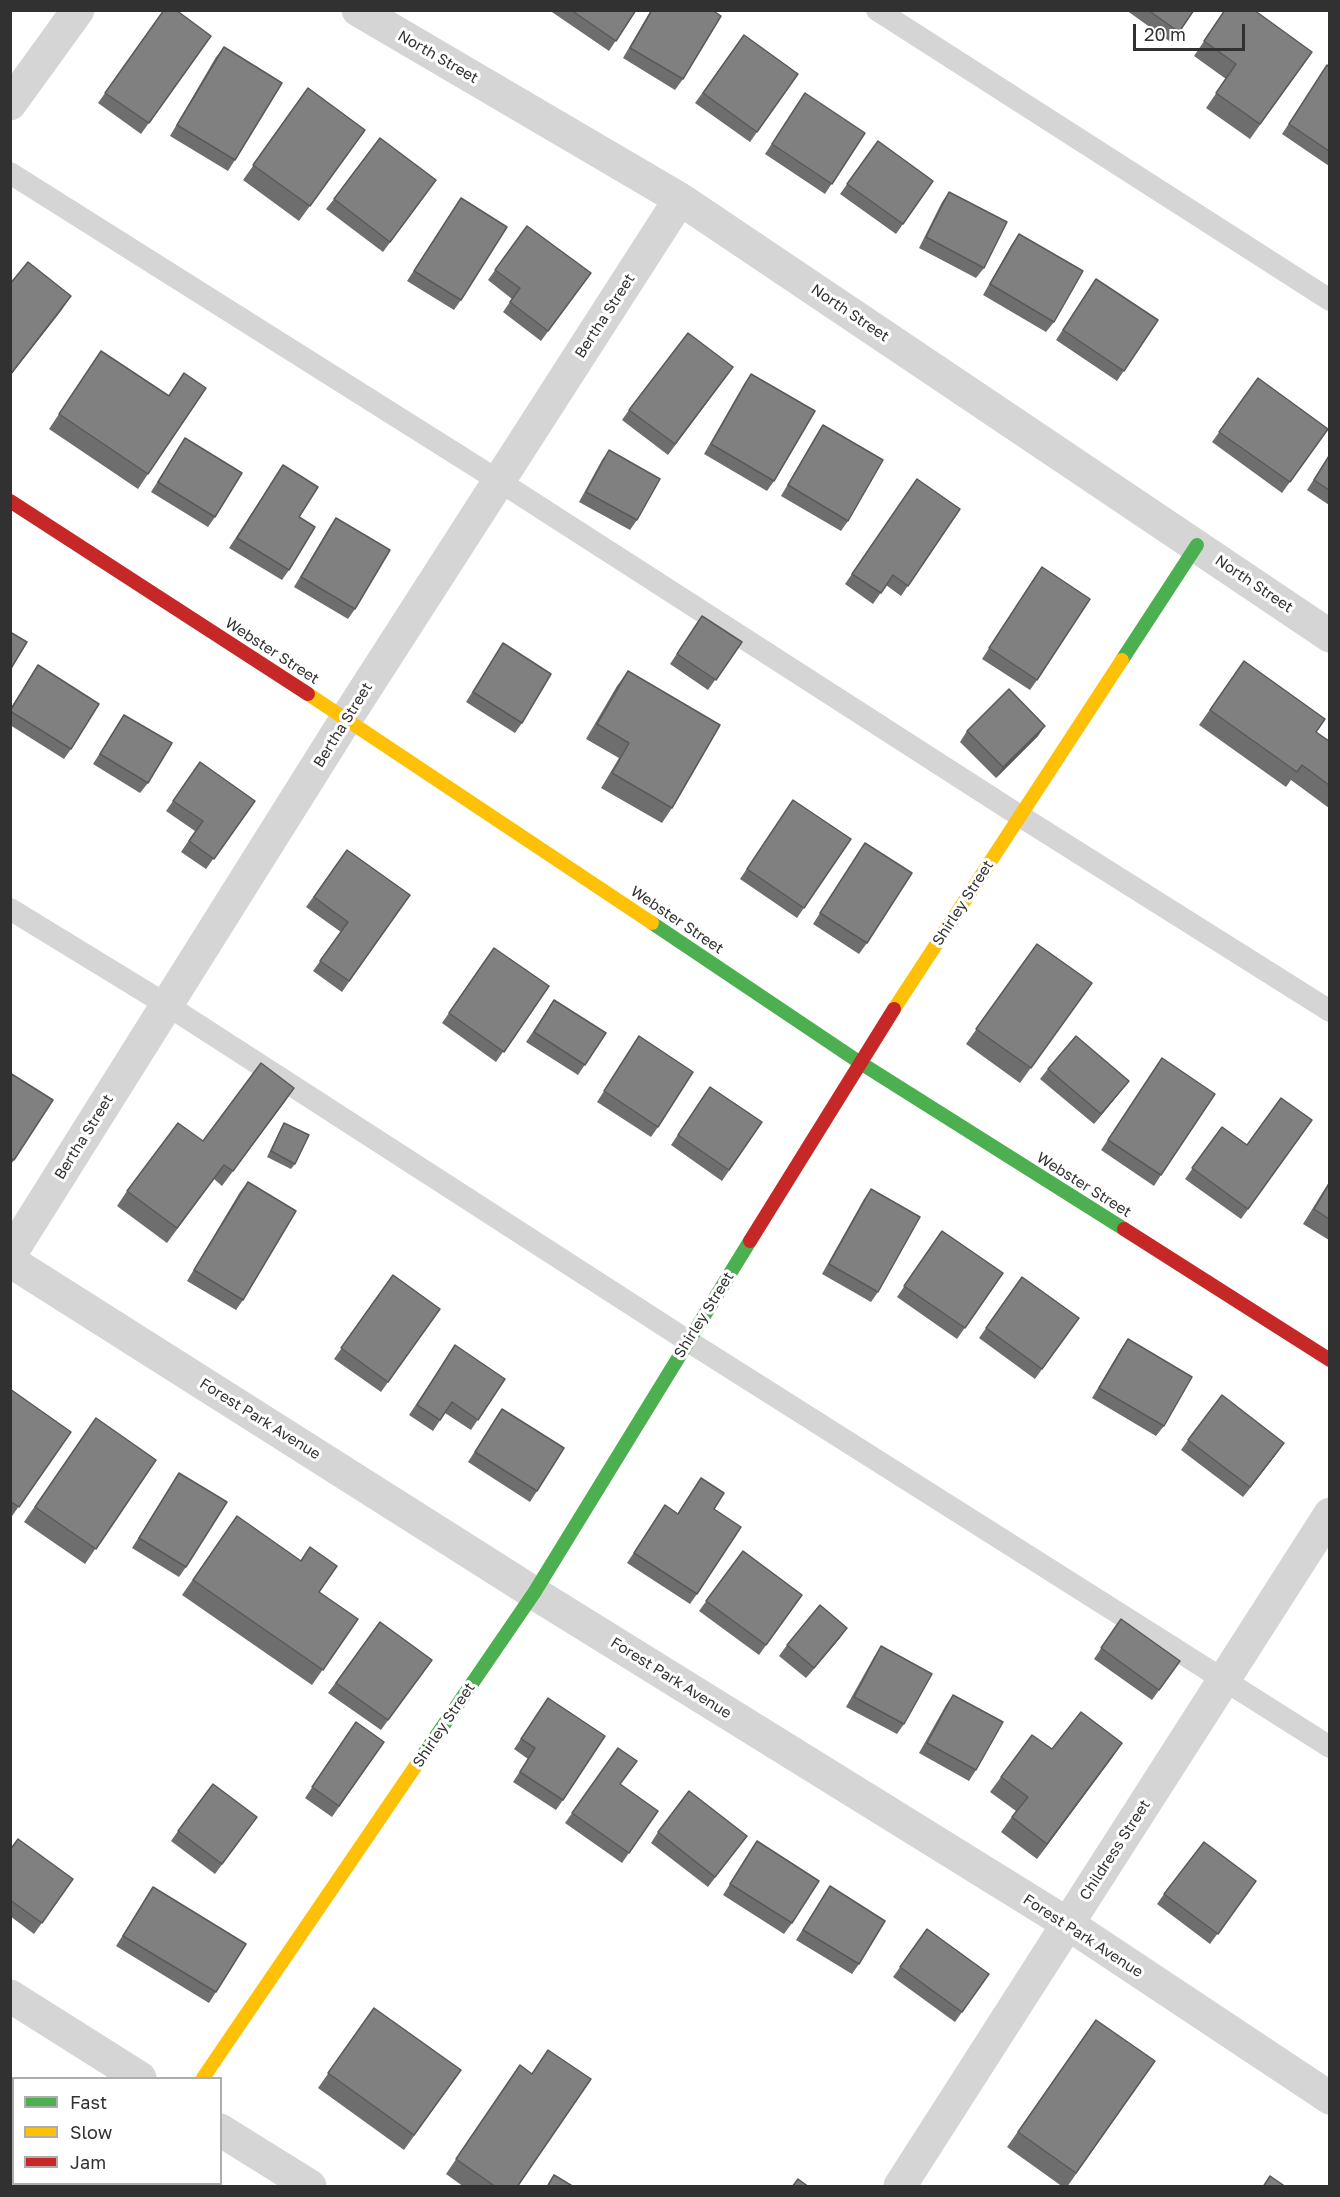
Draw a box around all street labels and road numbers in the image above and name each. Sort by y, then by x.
street label: North Street [395,27,481,87]
street label: Bertha Street [571,271,639,361]
street label: North Street [808,280,892,346]
street label: North Street [1212,551,1296,617]
street label: Webster Street [222,614,322,688]
street label: Bertha Street [310,679,376,771]
street label: Shirley Street [929,857,997,949]
street label: Webster Street [627,882,727,958]
street label: Bertha Street [51,1091,117,1183]
street label: Webster Street [1033,1149,1135,1221]
street label: Shirley Street [670,1269,738,1361]
street label: Forest Park Avenue [196,1375,324,1463]
street label: Forest Park Avenue [607,1634,735,1722]
street label: Shirley Street [409,1679,479,1771]
street label: Childress Street [1076,1797,1154,1903]
street label: Forest Park Avenue [1020,1891,1146,1981]

